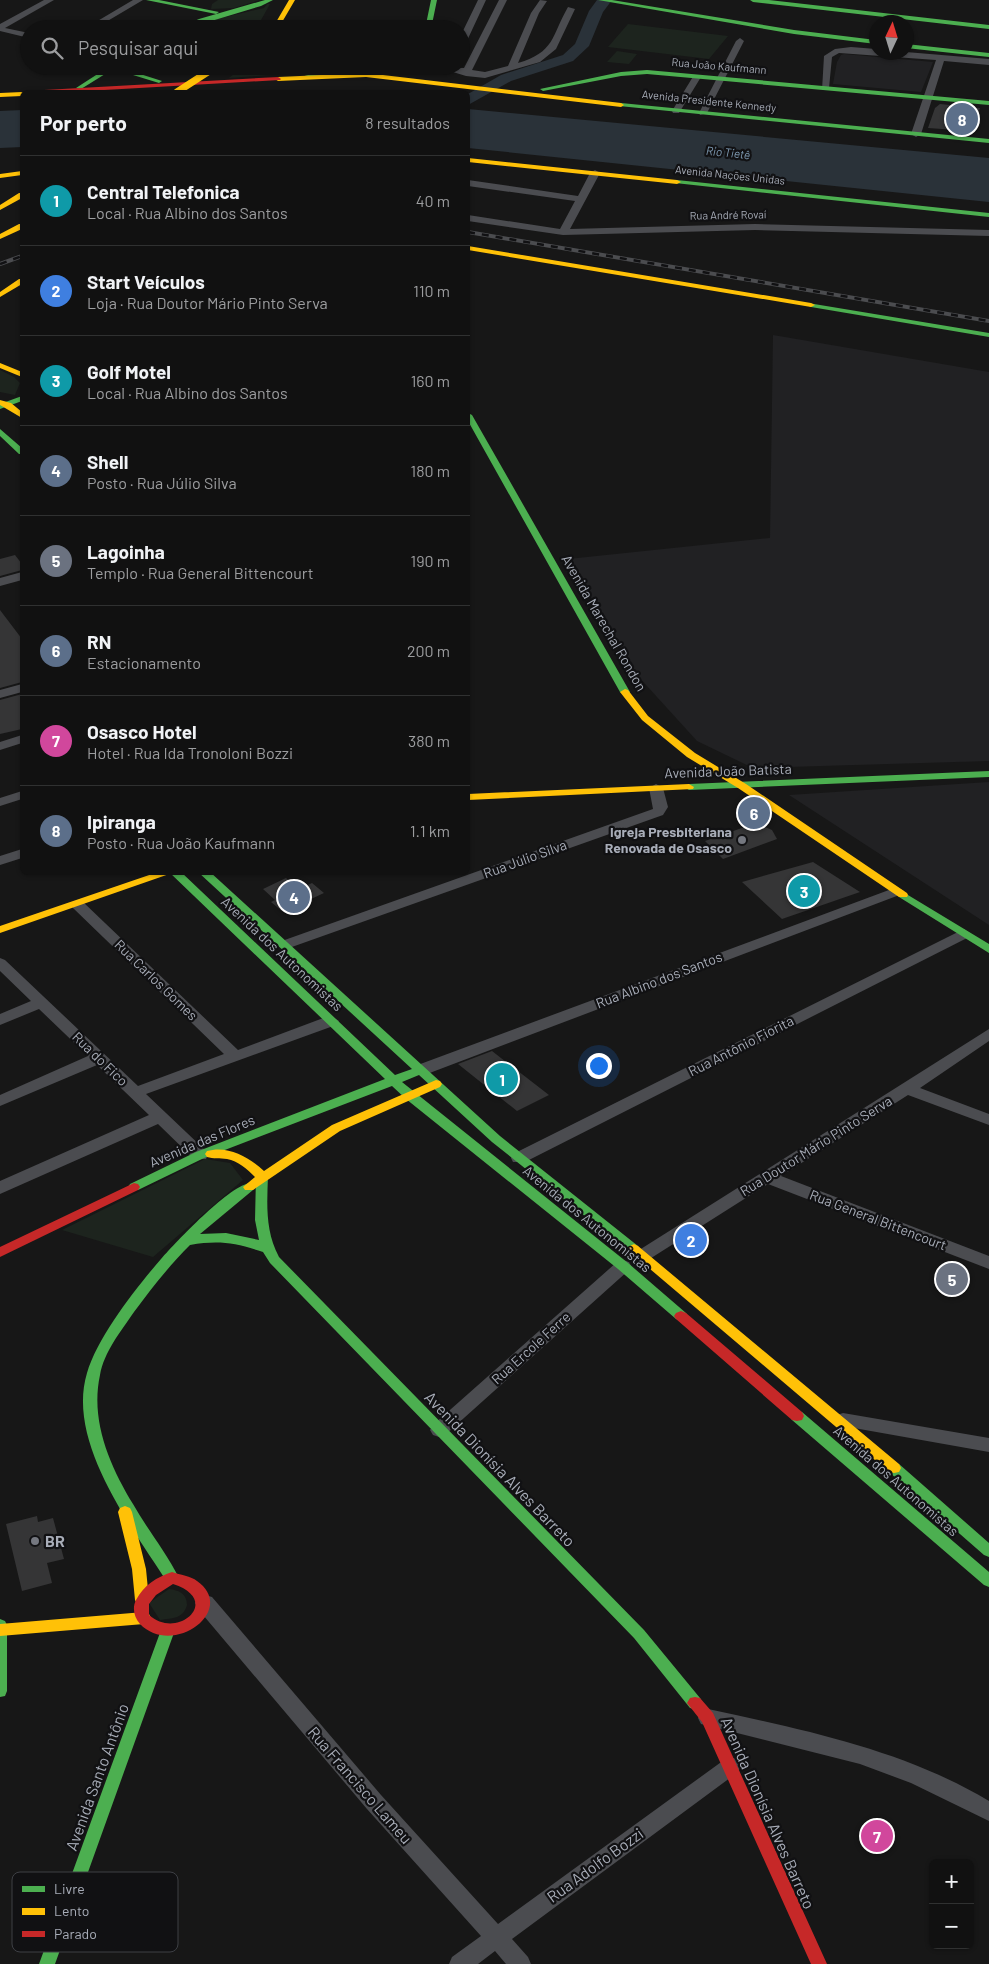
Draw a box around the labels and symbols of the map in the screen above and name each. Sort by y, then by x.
north arrow [869,15,914,60]
street label: Rua João Kaufmann [671,55,767,76]
street label: Avenida Presidente Kennedy [641,87,777,114]
pin: 8 [946,100,978,138]
water label: Rio Tietê [705,143,751,161]
street label: Avenida Nações Unidas [674,162,786,187]
street label: Rua André Rovaí [690,207,767,222]
street label: Avenida Marechal Rondon [558,551,650,694]
street label: Avenida João Batista [664,760,792,781]
pin: 6 [738,794,770,832]
place label: Igreja Presbiteriana Renovada de Osasco [605,823,732,856]
marker: Igreja Presbiteriana Renovada de Osasco [736,834,748,846]
street label: Rua Júlio Silva [481,836,569,881]
pin: 3 [788,872,820,910]
pin: 4 [278,878,310,916]
street label: Avenida dos Autonomistas [218,893,347,1015]
street label: Rua Carlos Gomes [111,936,202,1024]
street label: Rua Albino dos Santos [593,948,725,1011]
street label: Rua Antônio Fiorita [685,1012,796,1079]
street label: Rua do Fico [69,1028,132,1089]
your location [586,1053,612,1079]
pin: 1 [486,1060,518,1098]
street label: Rua Doutor Mário Pinto Serva [737,1092,895,1199]
street label: Avenida das Flores [147,1111,257,1170]
street label: Avenida dos Autonomistas [520,1162,655,1276]
street label: Rua General Bittencourt [807,1186,949,1253]
pin: 2 [675,1221,707,1259]
pin: 5 [936,1260,968,1298]
street label: Rua Ercole Ferre [488,1308,574,1388]
street label: Avenida Dionísia Alves Barreto [421,1387,580,1550]
street label: Avenida dos Autonomistas [830,1422,962,1540]
place label: BR [45,1531,65,1550]
marker: BR [29,1535,41,1547]
street label: Avenida Santo Antônio [61,1701,132,1853]
street label: Avenida Dionísia Alves Barreto [717,1714,819,1912]
street label: Rua Francisco Lameu [304,1722,416,1847]
pin: 7 [861,1817,893,1855]
street label: Rua Adolfo Bozzi [543,1823,647,1906]
legend [12,1872,178,1952]
text: Livre [54,1880,85,1897]
text: Lento [54,1902,89,1919]
text: Parado [54,1925,97,1942]

